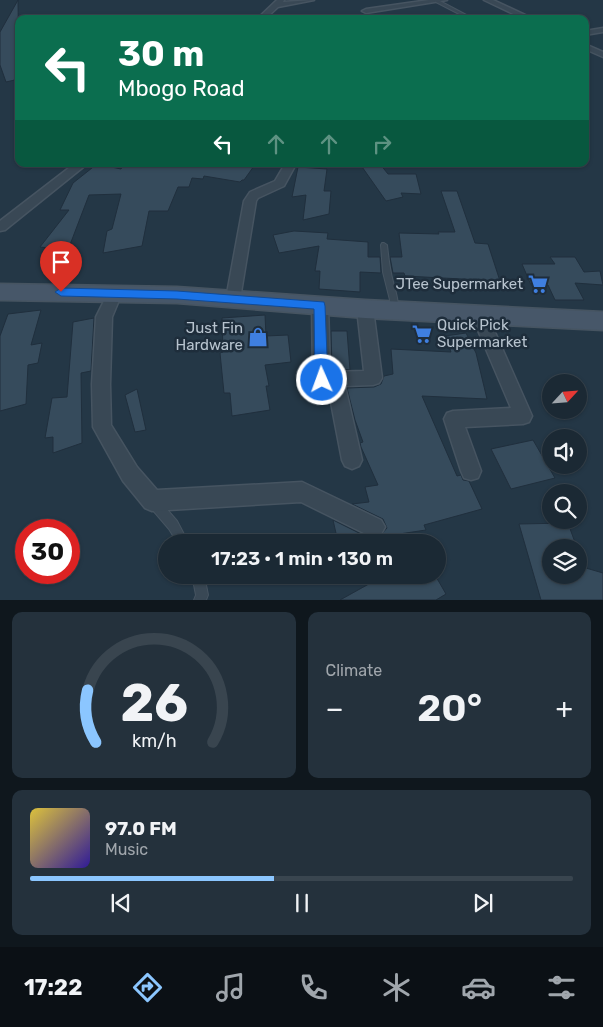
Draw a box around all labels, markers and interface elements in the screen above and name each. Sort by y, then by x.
text: 30 m [118,33,204,75]
icon: left [35,35,100,100]
text: Mbogo Road [118,75,244,102]
icon: left [209,130,237,158]
icon: ahead [262,130,290,158]
icon: ahead [315,130,343,158]
icon: right [368,130,396,158]
pin [40,241,82,292]
icon: arrive [47,248,75,276]
supermarket icon: JTee Supermarket [527,273,549,295]
place label: JTee Supermarket [395,275,523,293]
place label: Quick Pick Supermarket [437,316,527,351]
place label: Just Fin Hardware [176,319,243,354]
supermarket icon: Quick Pick Supermarket [411,323,433,345]
shop icon: Just Fin Hardware [247,326,269,348]
position arrow [295,353,347,405]
north arrow [542,374,588,419]
map controls [542,374,587,584]
button: sound [542,429,587,474]
button: search [542,484,587,529]
speed limit sign: 30 [15,519,80,584]
button: layers [542,539,587,584]
text: 17:23 · 1 min · 130 m [211,547,393,570]
text: Climate [326,661,382,680]
text: 26 [120,672,188,734]
text: 20° [417,685,482,731]
text: − [326,692,344,725]
text: + [556,692,573,725]
text: km/h [131,730,176,751]
text: 97.0 FM [105,817,177,840]
text: Music [105,840,148,859]
icon: previous [107,889,135,917]
icon: pause [288,889,316,917]
icon: next [469,889,497,917]
icon: directions [130,970,165,1005]
icon: music [213,970,248,1005]
icon: phone [296,970,331,1005]
icon: climate [379,970,414,1005]
icon: car [461,970,496,1005]
icon: filters [544,970,579,1005]
text: 17:22 [24,974,82,1001]

